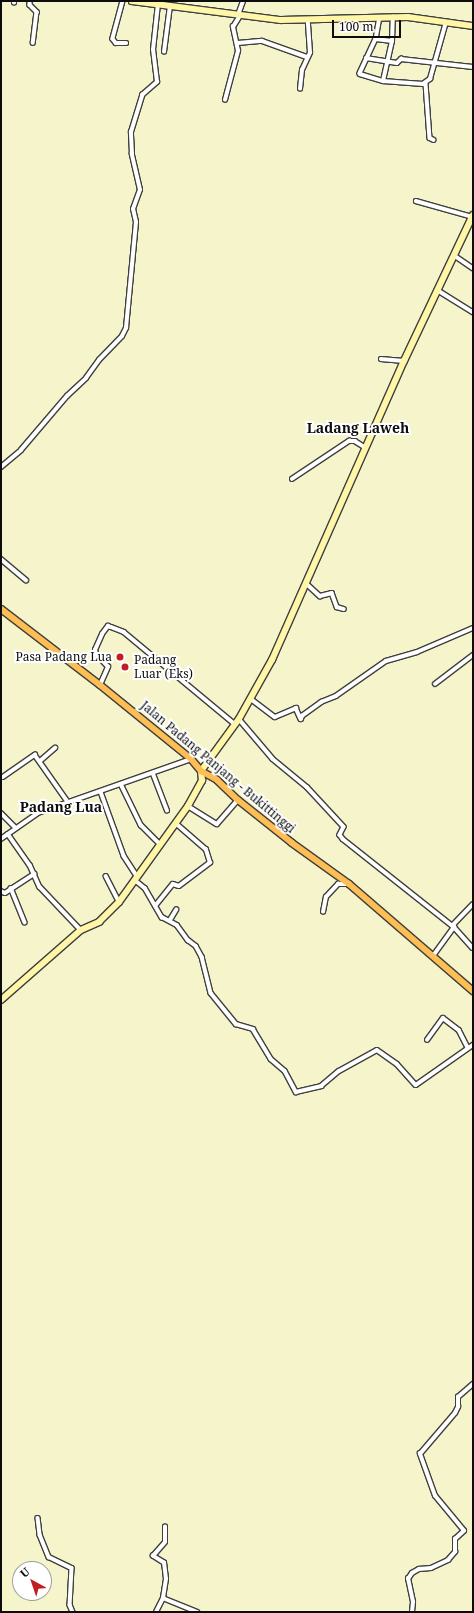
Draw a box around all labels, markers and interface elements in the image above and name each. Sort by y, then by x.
scale bar [334,12,403,38]
text: 100 m [339,18,374,35]
district label: Ladang Laweh [307,420,409,436]
place label: Pasa Padang Lua [15,650,112,664]
marker: Pasa Padang Lua [115,652,125,662]
place label: Padang Luar (Eks) [134,653,193,681]
marker: Padang Luar (Eks) [119,661,131,673]
street label: Jalan Padang Panjang - Bukittinggi [138,698,298,836]
district label: Padang Lua [20,799,102,815]
north arrow [12,1561,52,1601]
text: U [17,1564,33,1581]

